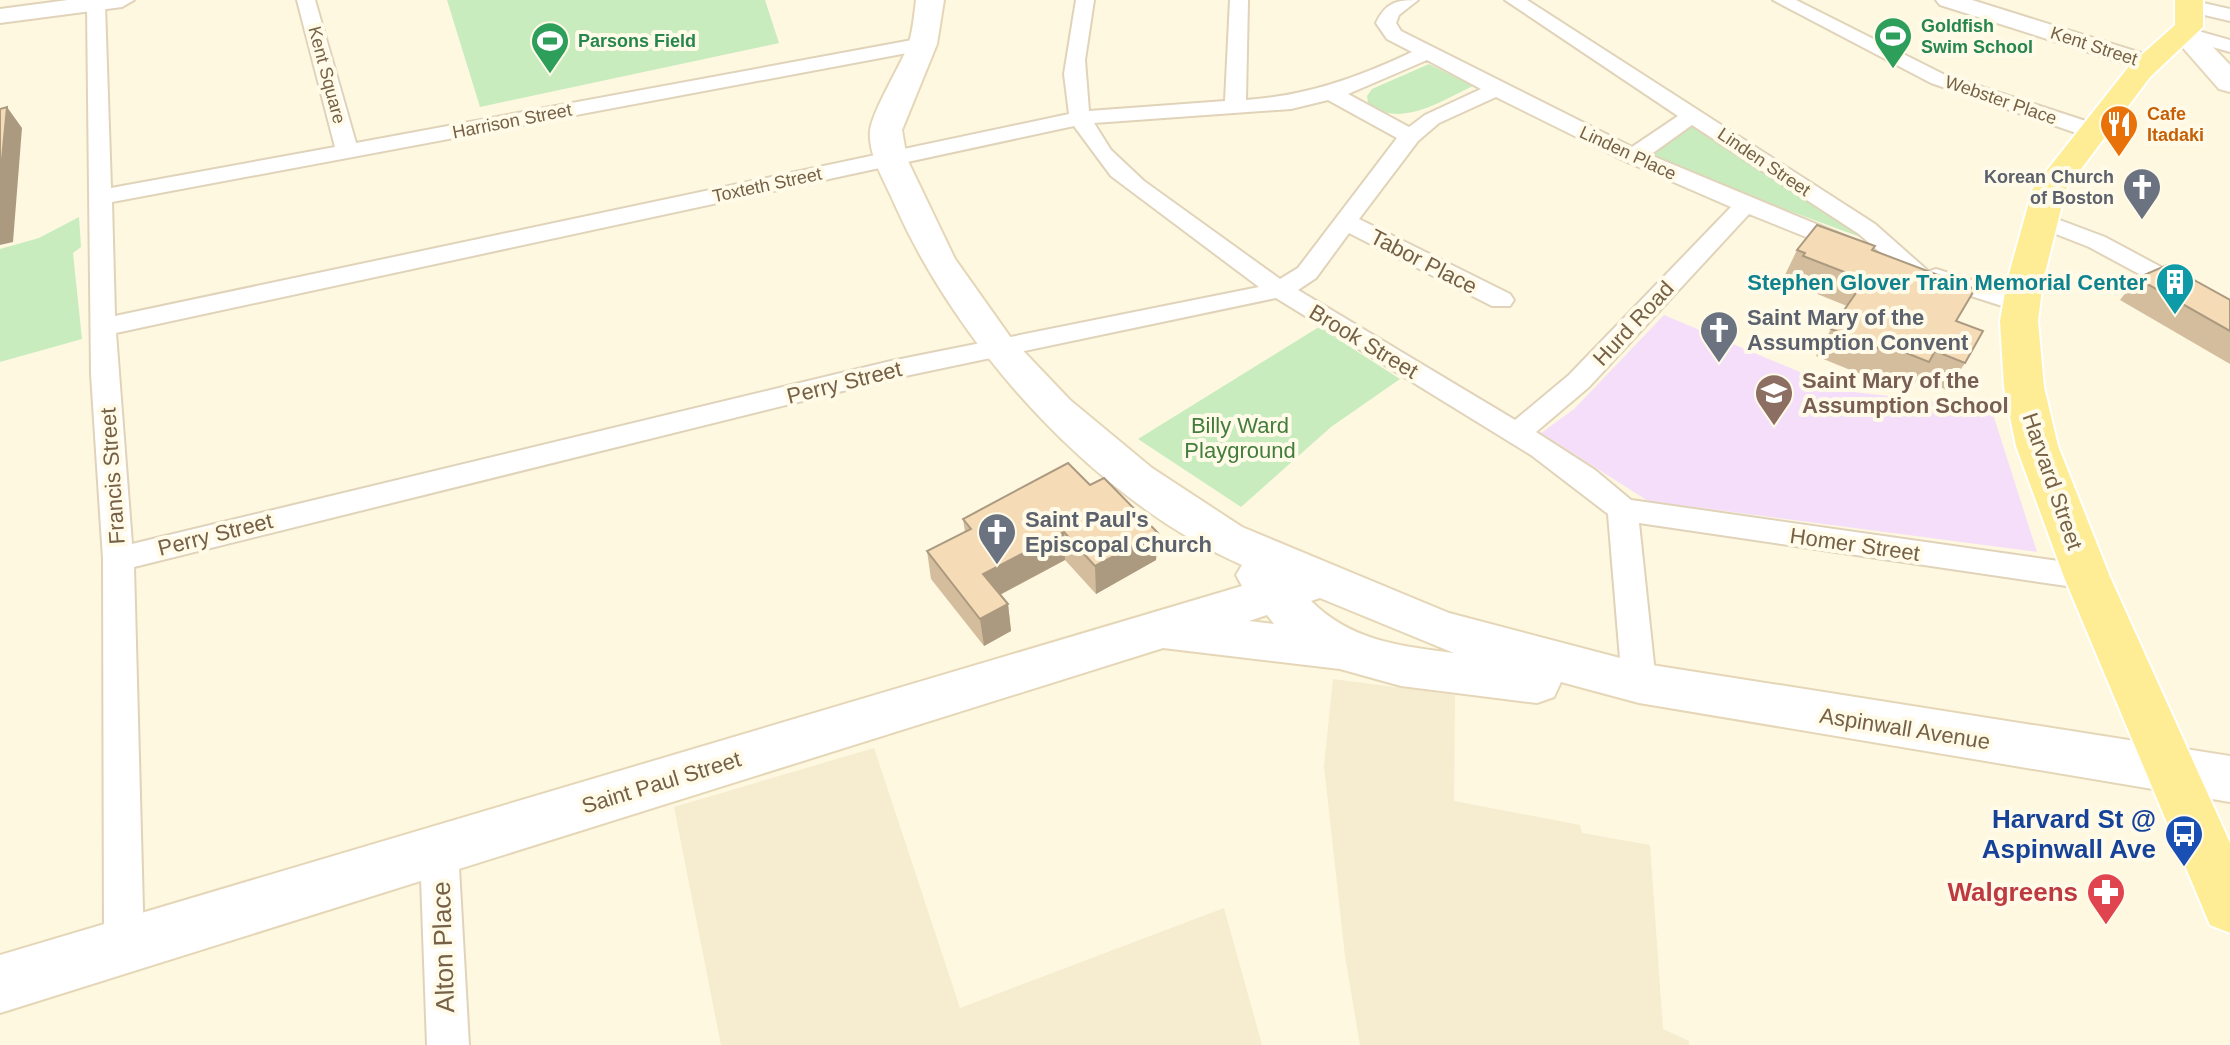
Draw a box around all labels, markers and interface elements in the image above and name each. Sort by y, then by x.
sports icon: Goldfish Swim School [1872,15,1914,70]
place label: Goldfish Swim School [1921,16,2033,57]
sports icon: Parsons Field [529,20,571,75]
street label: Kent Street [2048,23,2140,69]
street label: Kent Square [304,24,350,126]
place label: Parsons Field [578,31,696,51]
street label: Webster Place [1943,72,2059,128]
street label: Harrison Street [451,100,573,142]
restaurant icon: Cafe Itadaki [2098,103,2140,158]
place label: Cafe Itadaki [2147,104,2204,145]
street label: Linden Place [1577,122,1679,184]
street label: Linden Street [1714,124,1814,200]
street label: Toxteth Street [711,164,823,206]
church icon: Korean Church of Boston [2121,166,2163,221]
place label: Korean Church of Boston [1984,167,2114,208]
street label: Tabor Place [1366,224,1481,299]
building icon: Stephen Glover Train Memorial Center [2154,261,2196,316]
place label: Stephen Glover Train Memorial Center [1747,270,2147,295]
street label: Hurd Road [1588,276,1679,371]
street label: Brook Street [1305,299,1423,384]
place label: Saint Mary of the Assumption Convent [1747,305,1969,355]
church icon: Saint Mary of the Assumption Convent [1698,309,1740,364]
street label: Perry Street [784,356,904,409]
place label: Saint Mary of the Assumption School [1802,368,2009,418]
school or university icon: Saint Mary of the Assumption School [1753,372,1795,427]
street label: Francis Street [95,407,130,545]
street label: Harvard Street [2017,409,2088,553]
park label: Billy Ward Playground [1184,413,1296,463]
place label: Saint Paul's Episcopal Church [1025,507,1212,557]
street label: Perry Street [155,508,275,561]
church icon: Saint Paul's Episcopal Church [976,511,1018,566]
street label: Homer Street [1788,523,1921,566]
street label: Aspinwall Avenue [1818,703,1992,754]
street label: Saint Paul Street [579,746,744,819]
place label: Harvard St @ Aspinwall Ave [1982,804,2156,864]
bus stop icon: Harvard St @ Aspinwall Ave [2163,813,2205,868]
pharmacy icon: Walgreens [2085,871,2127,926]
place label: Walgreens [1947,877,2078,907]
street label: Alton Place [426,881,460,1013]

